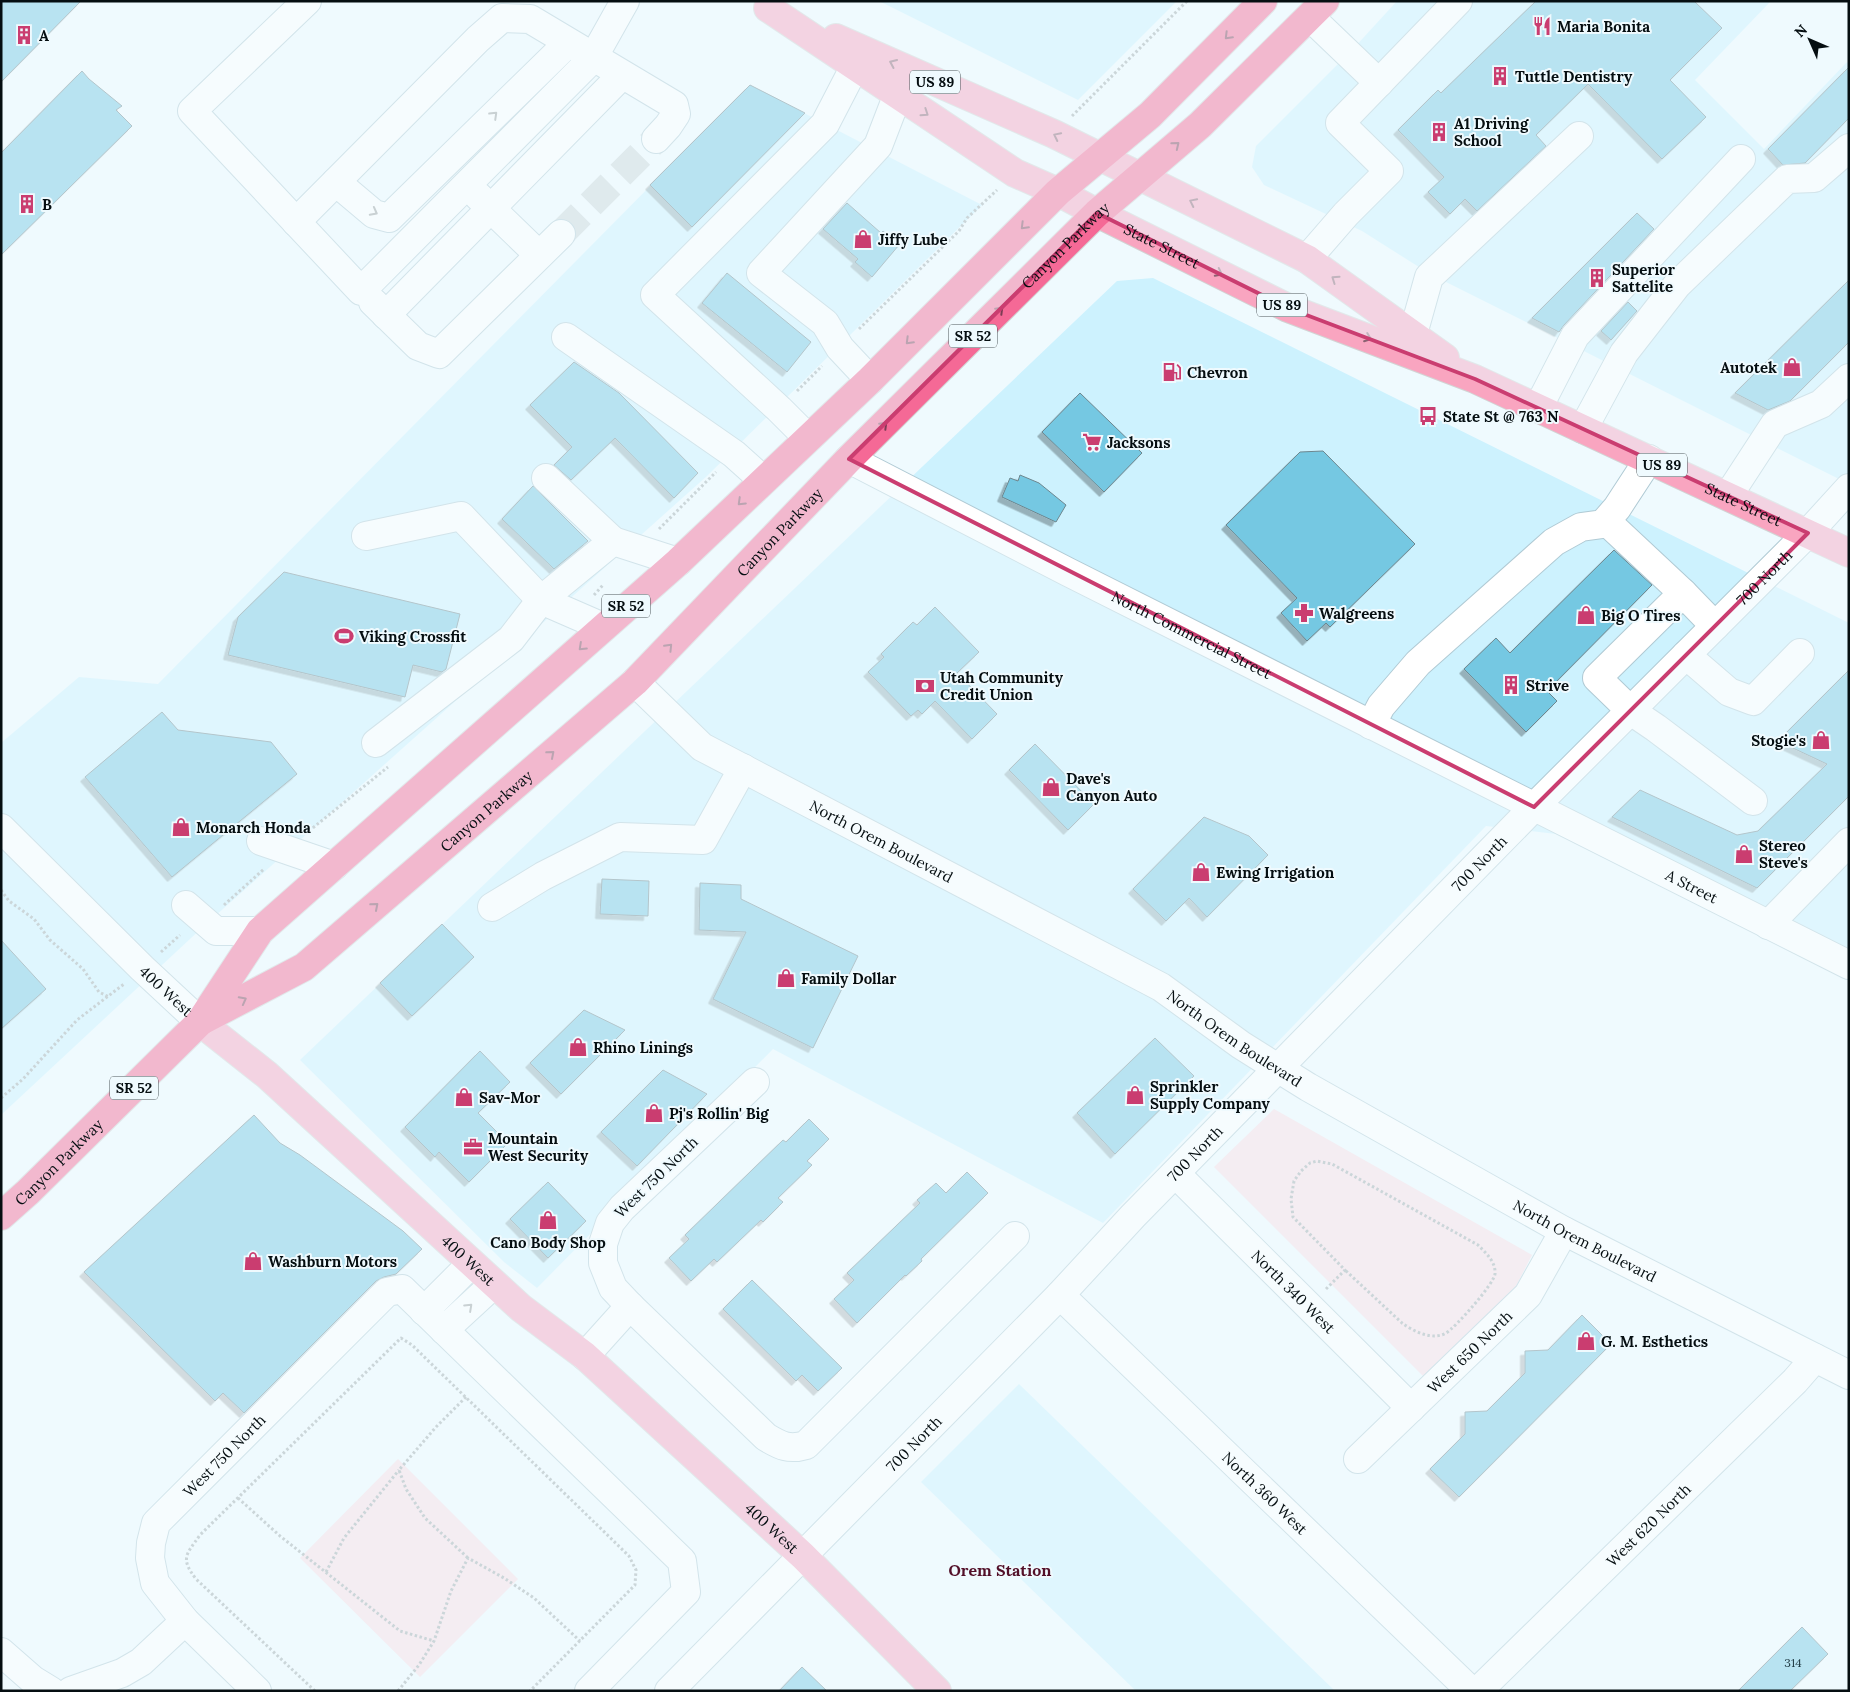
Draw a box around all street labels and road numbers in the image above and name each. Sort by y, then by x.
road number: US 89 [910,70,960,94]
street label: Canyon Parkway [1017,198,1113,292]
street label: State Street [1121,219,1203,272]
road number: US 89 [1257,294,1307,316]
road number: SR 52 [949,324,997,348]
road number: US 89 [1637,454,1687,476]
street label: State Street [1702,478,1785,530]
street label: Canyon Parkway [732,484,826,580]
street label: 700 North [1732,545,1796,609]
street label: North Commercial Street [1109,586,1275,683]
road number: SR 52 [602,594,650,618]
street label: Canyon Parkway [436,766,536,855]
street label: North Orem Boulevard [807,796,956,886]
street label: 700 North [1447,831,1510,895]
street label: A Street [1662,865,1721,907]
street label: 400 West [136,961,197,1020]
street label: North Orem Boulevard [1164,985,1306,1090]
road number: SR 52 [110,1076,158,1100]
street label: Canyon Parkway [11,1114,106,1209]
street label: 700 North [1163,1121,1226,1185]
street label: West 750 North [610,1132,702,1222]
street label: North Orem Boulevard [1510,1195,1660,1286]
street label: 400 West [438,1231,499,1289]
street label: North 340 West [1248,1245,1340,1337]
street label: West 650 North [1423,1306,1516,1397]
street label: West 750 North [179,1410,269,1500]
street label: 700 North [882,1411,945,1475]
street label: North 360 West [1219,1447,1312,1538]
street label: West 620 North [1602,1479,1694,1570]
street label: 400 West [741,1498,803,1557]

